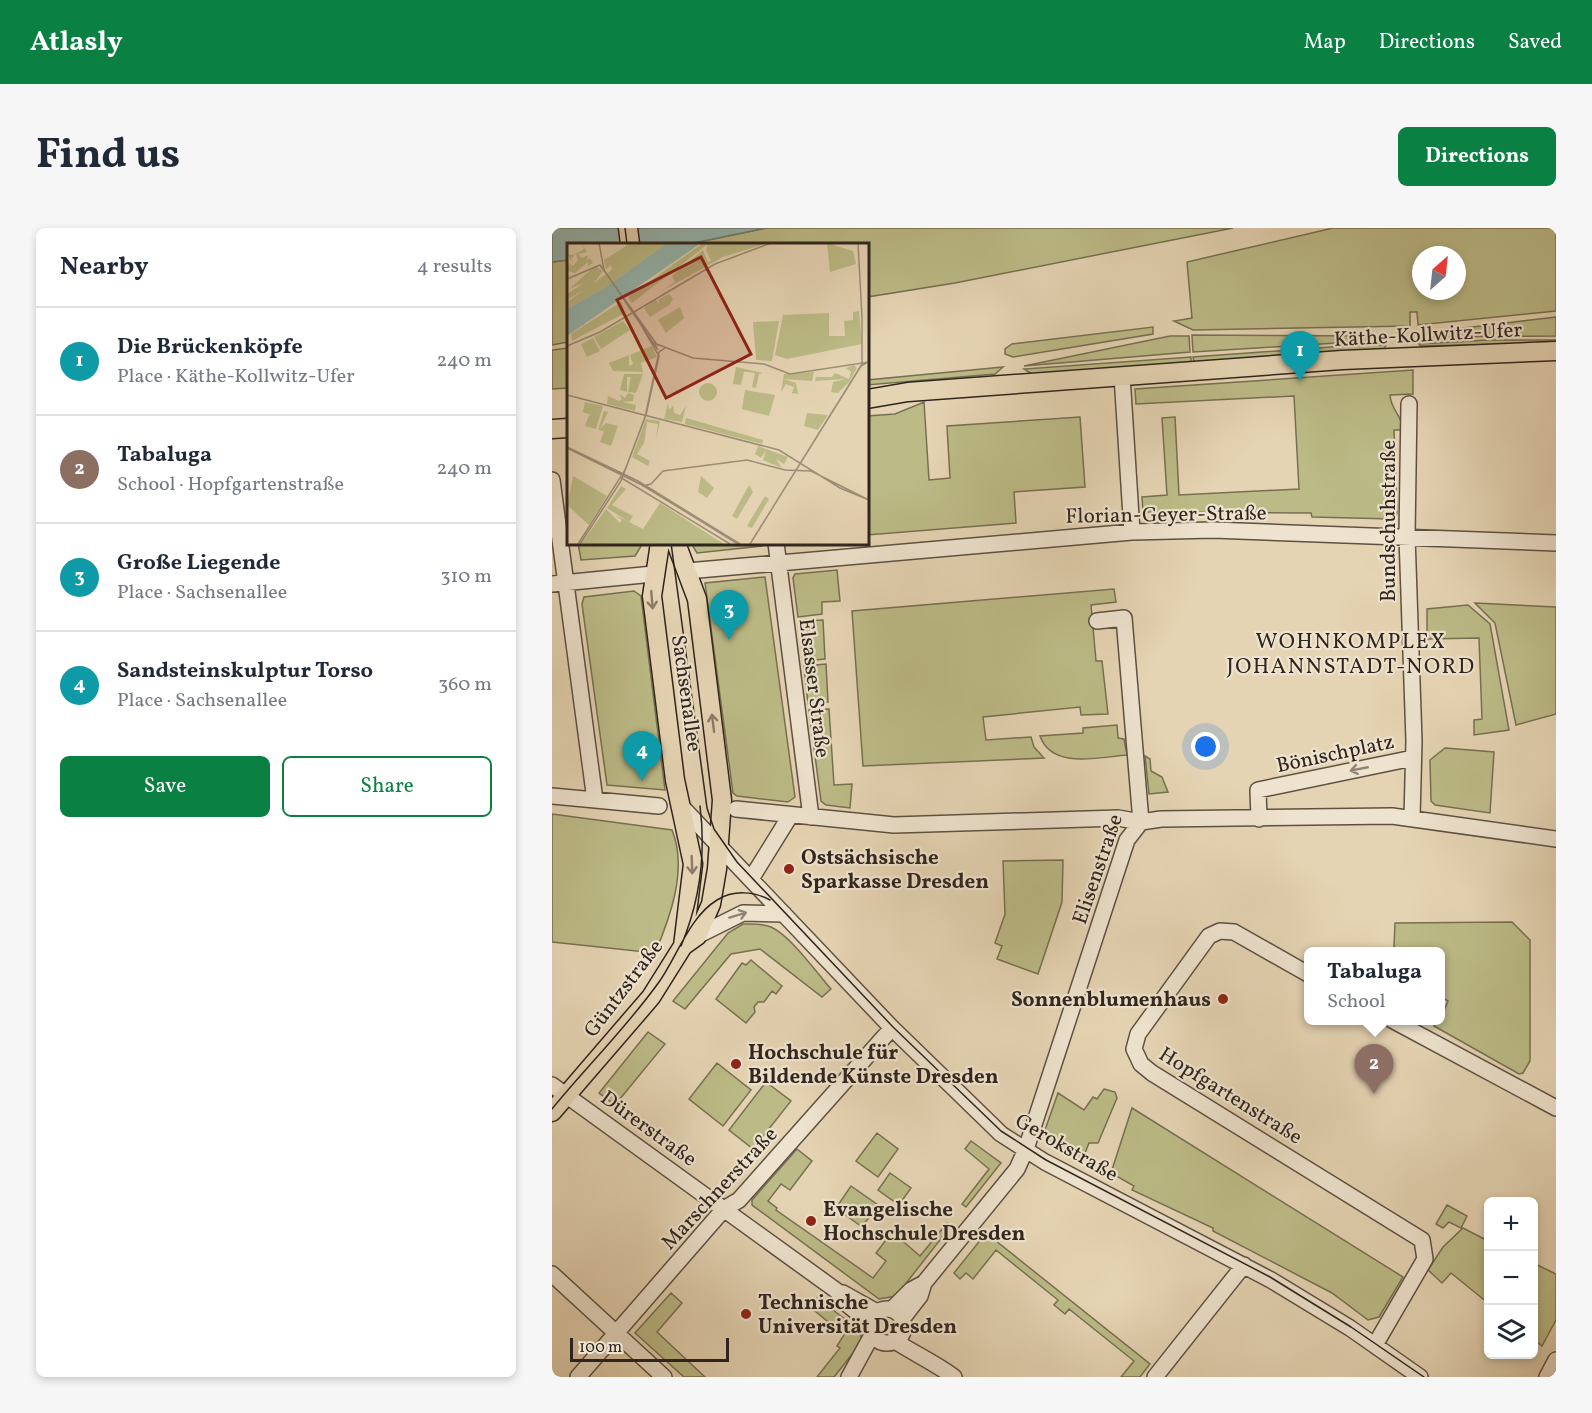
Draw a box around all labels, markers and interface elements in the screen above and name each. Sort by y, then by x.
text: Atlasly [30,23,123,62]
text: Map [1304,28,1346,57]
text: Directions [1379,28,1475,57]
text: Saved [1508,28,1562,57]
text: Find us [36,127,180,186]
button: Directions [1398,127,1556,186]
inset map [567,243,868,544]
north arrow [1412,246,1466,300]
text: Nearby [60,249,149,285]
text: 4 results [417,253,492,281]
street label: Käthe-Kollwitz-Ufer [1333,316,1523,355]
text: Die Brückenköpfe [117,332,303,363]
pin: 1 [1280,332,1320,381]
text: 1 [75,347,84,375]
text: 240 m [437,347,492,375]
text: Place · Käthe-Kollwitz-Ufer [117,363,355,391]
text: Tabaluga [117,440,212,471]
street label: Bundschuhstraße [1375,440,1404,602]
text: 2 [74,455,85,483]
text: 240 m [437,455,492,483]
text: School · Hopfgartenstraße [117,471,344,499]
street label: Florian-Geyer-Straße [1065,499,1267,532]
text: Große Liegende [117,548,280,579]
text: 3 [74,563,85,591]
text: 310 m [440,563,492,591]
text: Place · Sachsenallee [117,579,287,607]
one-way arrow [647,590,658,610]
pin: 3 [710,590,748,640]
street label: Elsasser Straße [791,617,836,759]
district label: WOHNKOMPLEX JOHANNSTADT-NORD [1226,627,1476,683]
street label: Sachsenallee [663,633,708,754]
text: Sandsteinskulptur Torso [117,656,373,687]
text: 4 [73,671,86,699]
text: 360 m [438,671,492,699]
text: Place · Sachsenallee [117,687,287,715]
one-way arrow [707,713,718,733]
street label: Bönischplatz [1274,728,1397,781]
pin: 4 [622,732,662,781]
your location [1191,732,1220,761]
button: Save [60,756,270,817]
button: Share [282,756,492,817]
one-way arrow [1350,764,1370,775]
street label: Elisenstraße [1066,810,1131,928]
place label: Ostsächsische Sparkasse Dresden [801,844,989,897]
one-way arrow [686,855,697,874]
marker: Ostsächsische Sparkasse Dresden [782,862,796,876]
one-way arrow [728,909,747,920]
street label: Güntzstraße [578,934,671,1044]
popup [1304,947,1445,1025]
text: Tabaluga [1327,957,1422,988]
place label: Sonnenblumenhaus [1011,986,1211,1015]
text: School [1327,988,1385,1016]
marker: Sonnenblumenhaus [1216,992,1230,1006]
place label: Hochschule für Bildende Künste Dresden [748,1039,999,1092]
street label: Hopfgartenstraße [1153,1040,1308,1152]
pin: 2 [1354,1044,1394,1094]
marker: Hochschule für Bildende Künste Dresden [729,1057,743,1071]
street label: Dürerstraße [594,1084,702,1174]
street label: Gerokstraße [1009,1107,1123,1190]
street label: Marschnerstraße [655,1121,785,1257]
place label: Evangelische Hochschule Dresden [823,1196,1025,1249]
map controls [1484,1197,1538,1359]
button: + [1484,1197,1538,1251]
marker: Evangelische Hochschule Dresden [804,1214,818,1228]
button: − [1484,1251,1538,1305]
place label: Technische Universität Dresden [758,1289,957,1342]
button: layers [1484,1305,1538,1359]
marker: Technische Universität Dresden [739,1307,753,1321]
scale bar [570,1335,729,1362]
text: 100 m [579,1337,622,1359]

